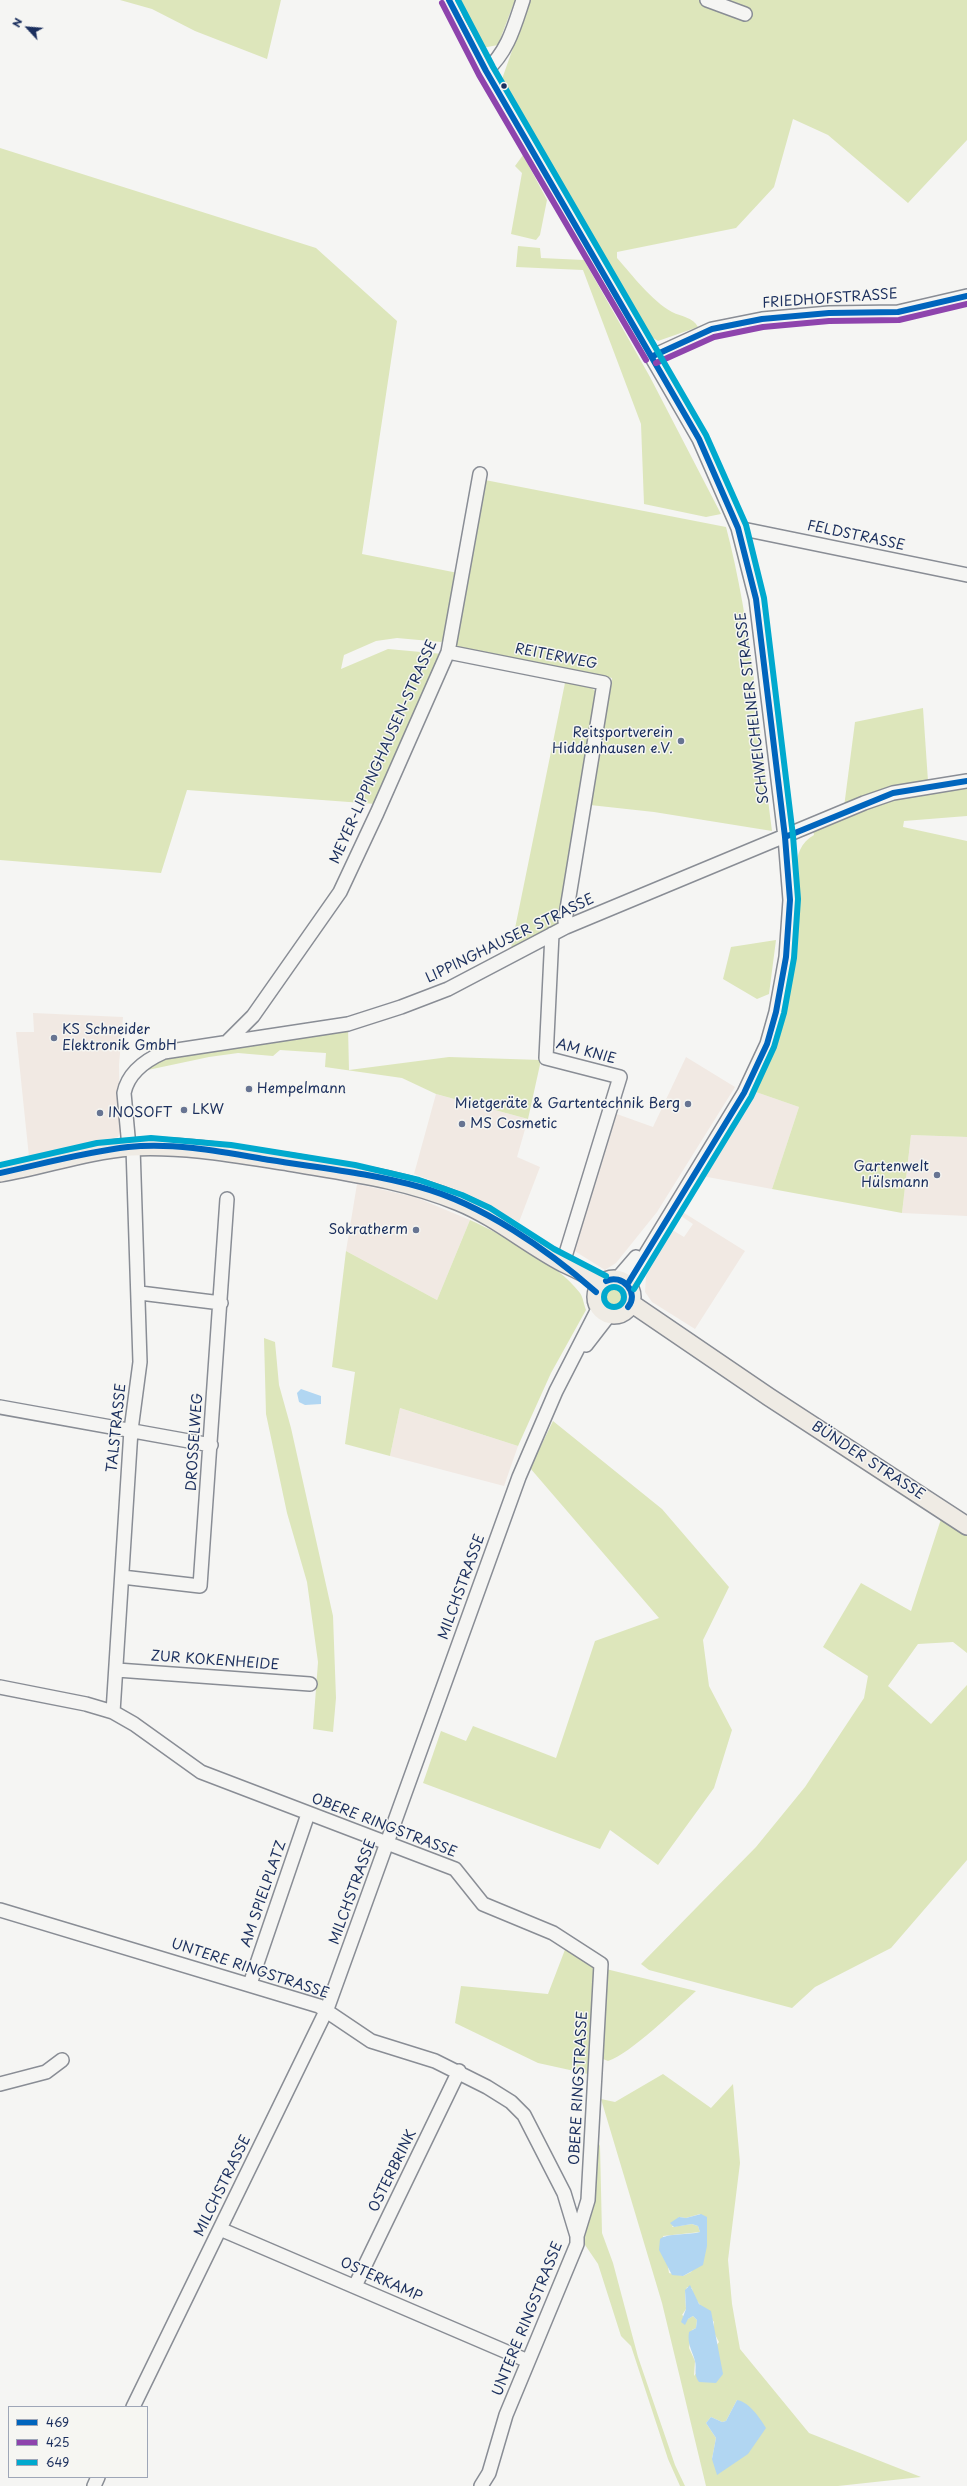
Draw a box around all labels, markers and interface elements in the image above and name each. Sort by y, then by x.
north arrow [8,8,48,48]
text: N [7,15,26,30]
unlabelled marker [499,81,509,91]
street label: FRIEDHOFSTRASSE [762,286,898,312]
street label: FELDSTRASSE [806,517,906,555]
street label: SCHWEICHELNER STRASSE [733,611,773,805]
street label: MEYER-LIPPINGHAUSEN-STRASSE [327,637,441,867]
street label: REITERWEG [513,641,599,673]
place label: Reitsportverein Hiddenhausen e.V. [552,725,673,758]
marker: Reitsportverein Hiddenhausen e.V. [676,736,686,746]
street label: LIPPINGHAUSER STRASSE [423,891,597,987]
place label: KS Schneider Elektronik GmbH [62,1022,177,1054]
marker: KS Schneider Elektronik GmbH [49,1033,59,1043]
street label: AM KNIE [554,1036,618,1068]
place label: Hempelmann [257,1081,346,1097]
marker: Hempelmann [244,1084,254,1094]
place label: Mietgeräte & Gartentechnik Berg [455,1096,680,1112]
marker: Mietgeräte & Gartentechnik Berg [683,1099,693,1109]
place label: LKW [192,1102,224,1118]
place label: INOSOFT [108,1105,172,1121]
marker: LKW [179,1105,189,1115]
marker: INOSOFT [95,1108,105,1118]
place label: MS Cosmetic [470,1116,557,1132]
marker: MS Cosmetic [457,1119,467,1129]
place label: Gartenwelt Hülsmann [853,1159,929,1192]
marker: Gartenwelt Hülsmann [932,1170,942,1180]
place label: Sokratherm [328,1222,408,1238]
marker: Sokratherm [411,1225,421,1235]
street label: TALSTRASSE [104,1383,130,1473]
street label: DROSSELWEG [183,1392,207,1492]
street label: BÜNDER STRASSE [808,1418,928,1504]
street label: MILCHSTRASSE [435,1532,489,1642]
street label: ZUR KOKENHEIDE [150,1648,280,1674]
street label: OBERE RINGSTRASSE [309,1791,459,1861]
street label: MILCHSTRASSE [326,1837,380,1947]
street label: AM SPIELPLATZ [238,1838,290,1950]
street label: UNTERE RINGSTRASSE [169,1935,331,2003]
street label: OBERE RINGSTRASSE [567,2011,591,2165]
street label: OSTERBRINK [366,2127,420,2215]
street label: MILCHSTRASSE [191,2132,255,2240]
street label: UNTERE RINGSTRASSE [489,2239,567,2399]
street label: OSTERKAMP [337,2254,425,2306]
legend [8,2406,148,2478]
text: 469 [46,2413,69,2431]
text: 425 [46,2433,69,2451]
text: 649 [46,2453,69,2471]

